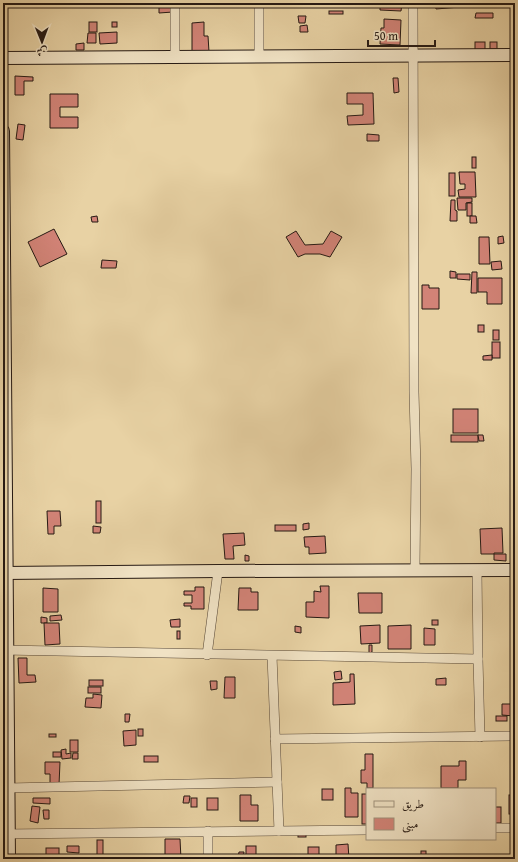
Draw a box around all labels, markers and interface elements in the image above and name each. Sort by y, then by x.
north arrow [22,22,62,62]
scale bar [368,22,435,48]
text: 50 m [374,27,398,44]
text: ش [36,44,48,60]
legend [366,788,496,840]
text: طريق [402,795,424,812]
text: مبنى [402,815,418,833]

